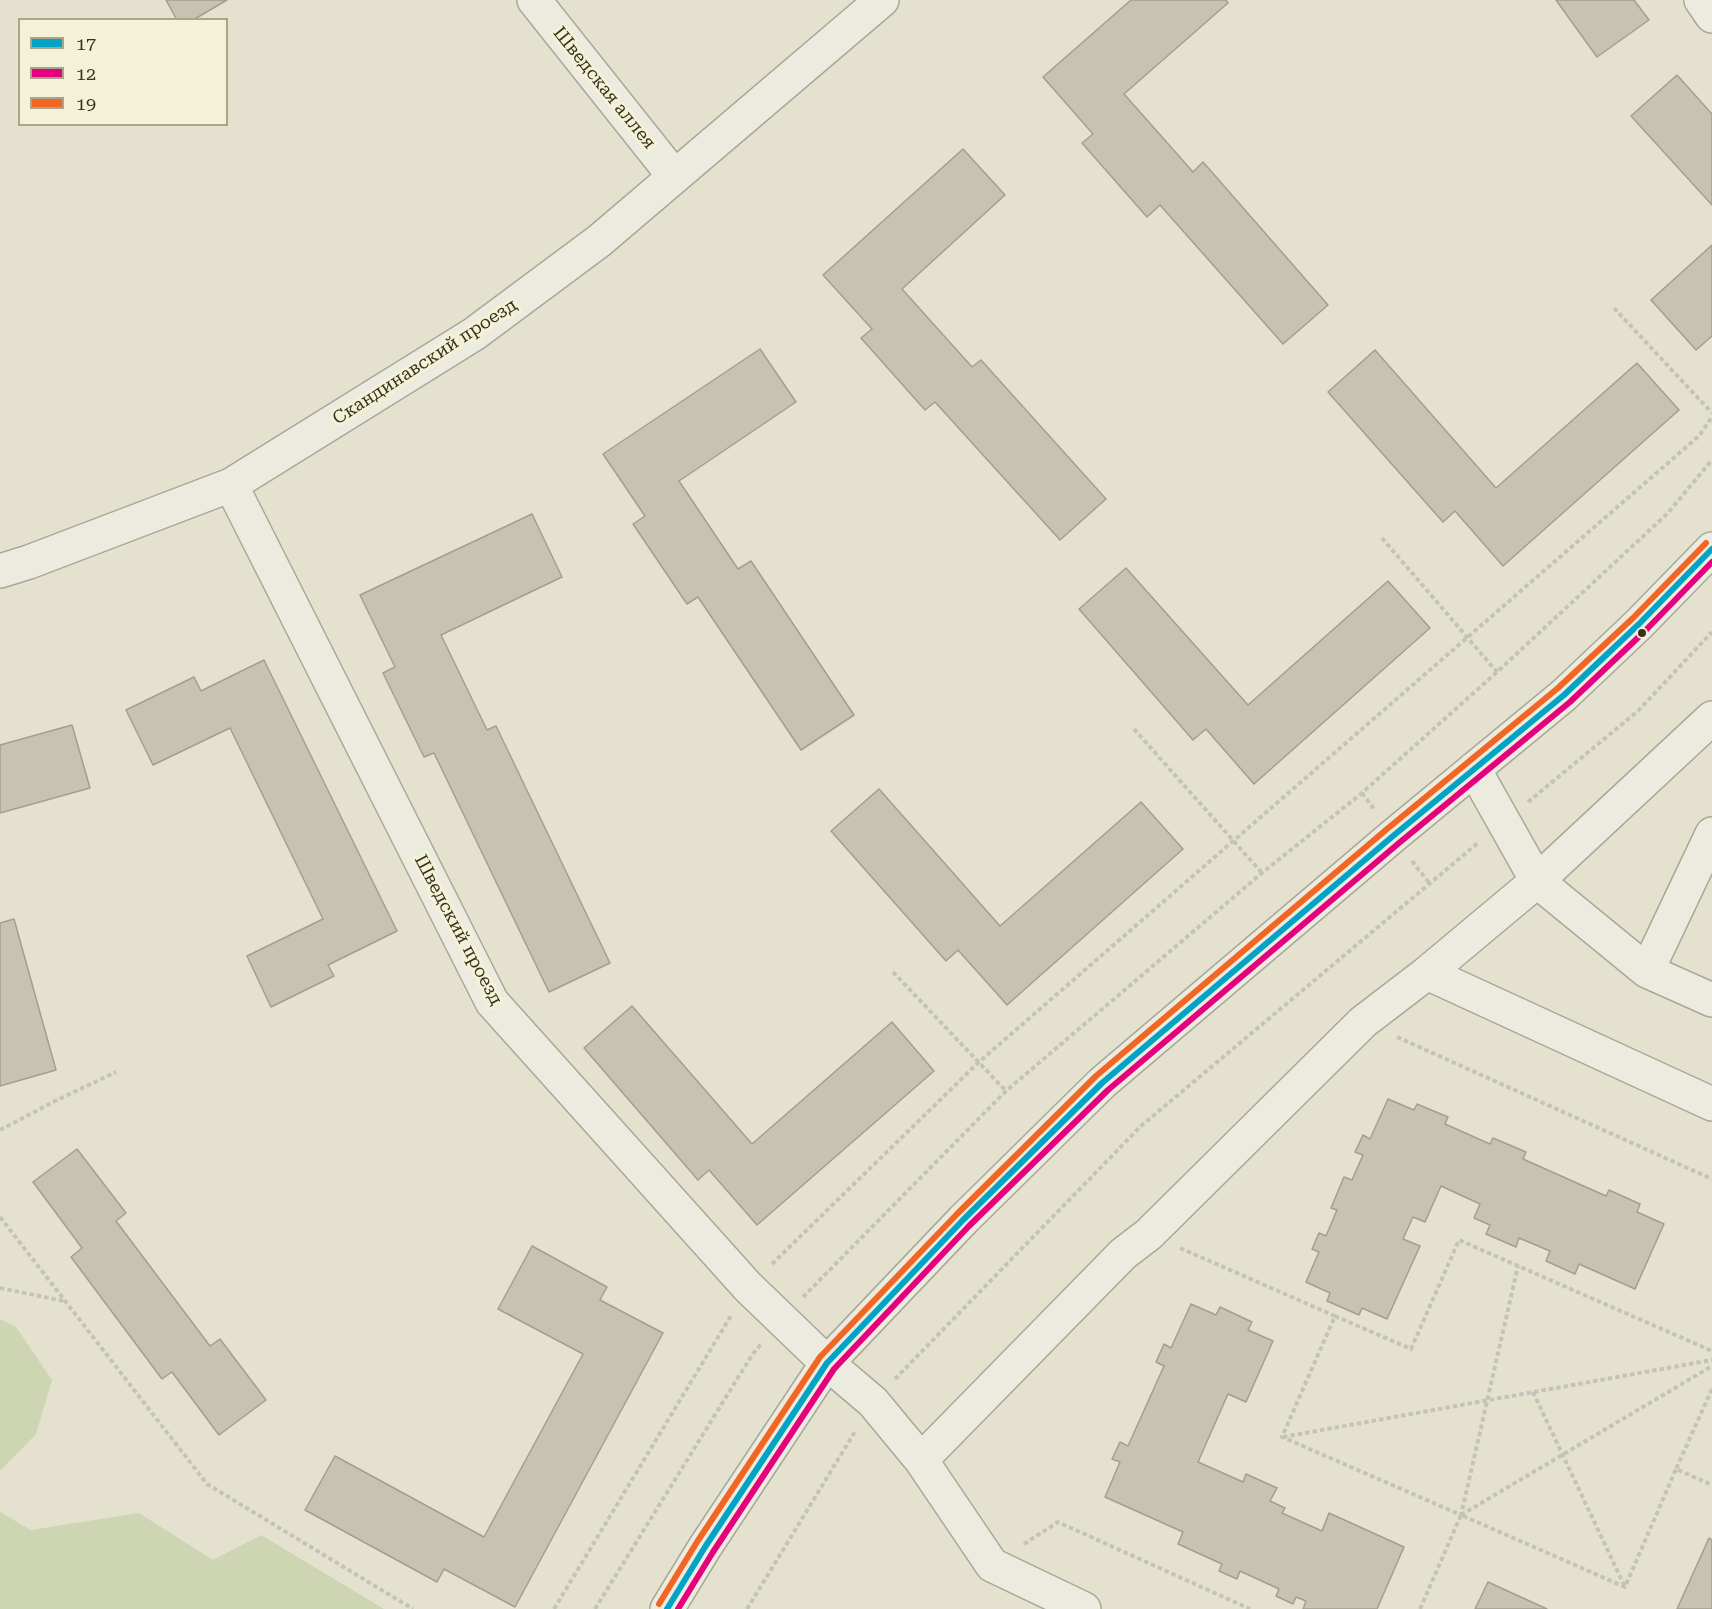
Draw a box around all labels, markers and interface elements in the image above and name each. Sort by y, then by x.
legend [18,18,228,126]
street label: Шведская аллея [548,23,660,153]
text: 17 [76,33,96,54]
text: 12 [76,63,96,84]
text: 19 [76,93,96,114]
street label: Скандинавский проезд [329,294,521,430]
unlabelled marker [1636,627,1648,639]
street label: Шведский проезд [409,851,507,1009]

